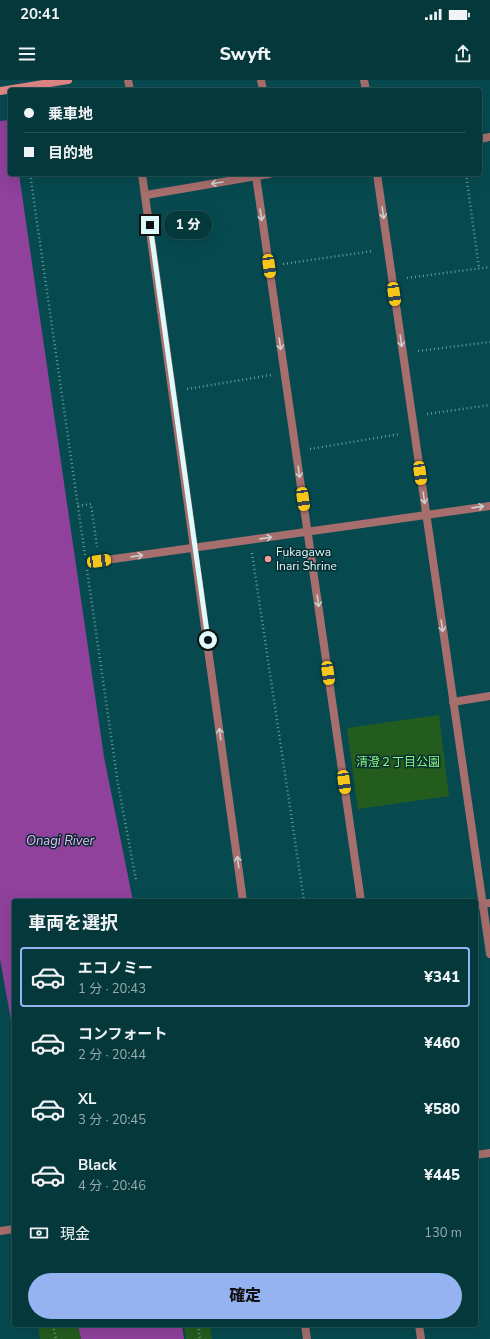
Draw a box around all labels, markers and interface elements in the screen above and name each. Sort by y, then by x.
text: 20:41 [20,4,60,24]
text: Swyft [219,42,271,66]
icon: menu [16,43,38,65]
icon: share [452,43,474,65]
text: 乗車地 [48,104,93,124]
text: 目的地 [48,143,93,163]
one-way arrow [211,179,224,187]
one-way arrow [379,206,387,219]
one-way arrow [257,208,265,221]
callout: 1 分 [164,211,212,239]
route end [141,216,159,234]
text: 1 分 [176,216,200,234]
car [261,253,277,279]
car [386,281,402,307]
one-way arrow [397,334,405,347]
one-way arrow [276,337,284,350]
car [412,460,428,486]
one-way arrow [295,465,303,478]
car [295,486,311,512]
one-way arrow [420,491,428,504]
one-way arrow [471,503,484,511]
one-way arrow [259,534,272,542]
place label: Fukagawa Inari Shrine [276,544,337,574]
one-way arrow [130,552,143,560]
car [86,553,112,569]
marker: Fukagawa Inari Shrine [263,554,273,564]
one-way arrow [314,594,322,607]
one-way arrow [438,619,446,632]
route start [199,631,217,649]
car [320,660,336,686]
one-way arrow [216,728,224,741]
park label: 清澄２丁目公園 [356,754,440,770]
car [336,769,352,795]
water label: Onagi River [26,832,94,850]
one-way arrow [234,856,242,869]
text: 車両を選択 [28,911,118,935]
text: エコノミー [78,958,153,978]
icon: car [30,959,66,995]
text: ¥341 [424,967,460,987]
text: 1 分 · 20:43 [78,980,146,998]
text: コンフォート [78,1024,168,1044]
icon: car [30,1025,66,1061]
text: ¥460 [424,1033,460,1053]
text: 2 分 · 20:44 [78,1046,146,1064]
text: XL [78,1089,97,1109]
icon: car [30,1091,66,1127]
text: ¥580 [424,1099,460,1119]
text: 3 分 · 20:45 [78,1111,146,1129]
text: Black [78,1155,116,1175]
icon: car [30,1157,66,1193]
text: ¥445 [424,1165,460,1185]
text: 4 分 · 20:46 [78,1177,146,1195]
icon: cash [28,1222,50,1244]
text: 現金 [60,1224,90,1244]
text: 130 m [424,1224,462,1242]
button: 確定 [28,1273,462,1319]

